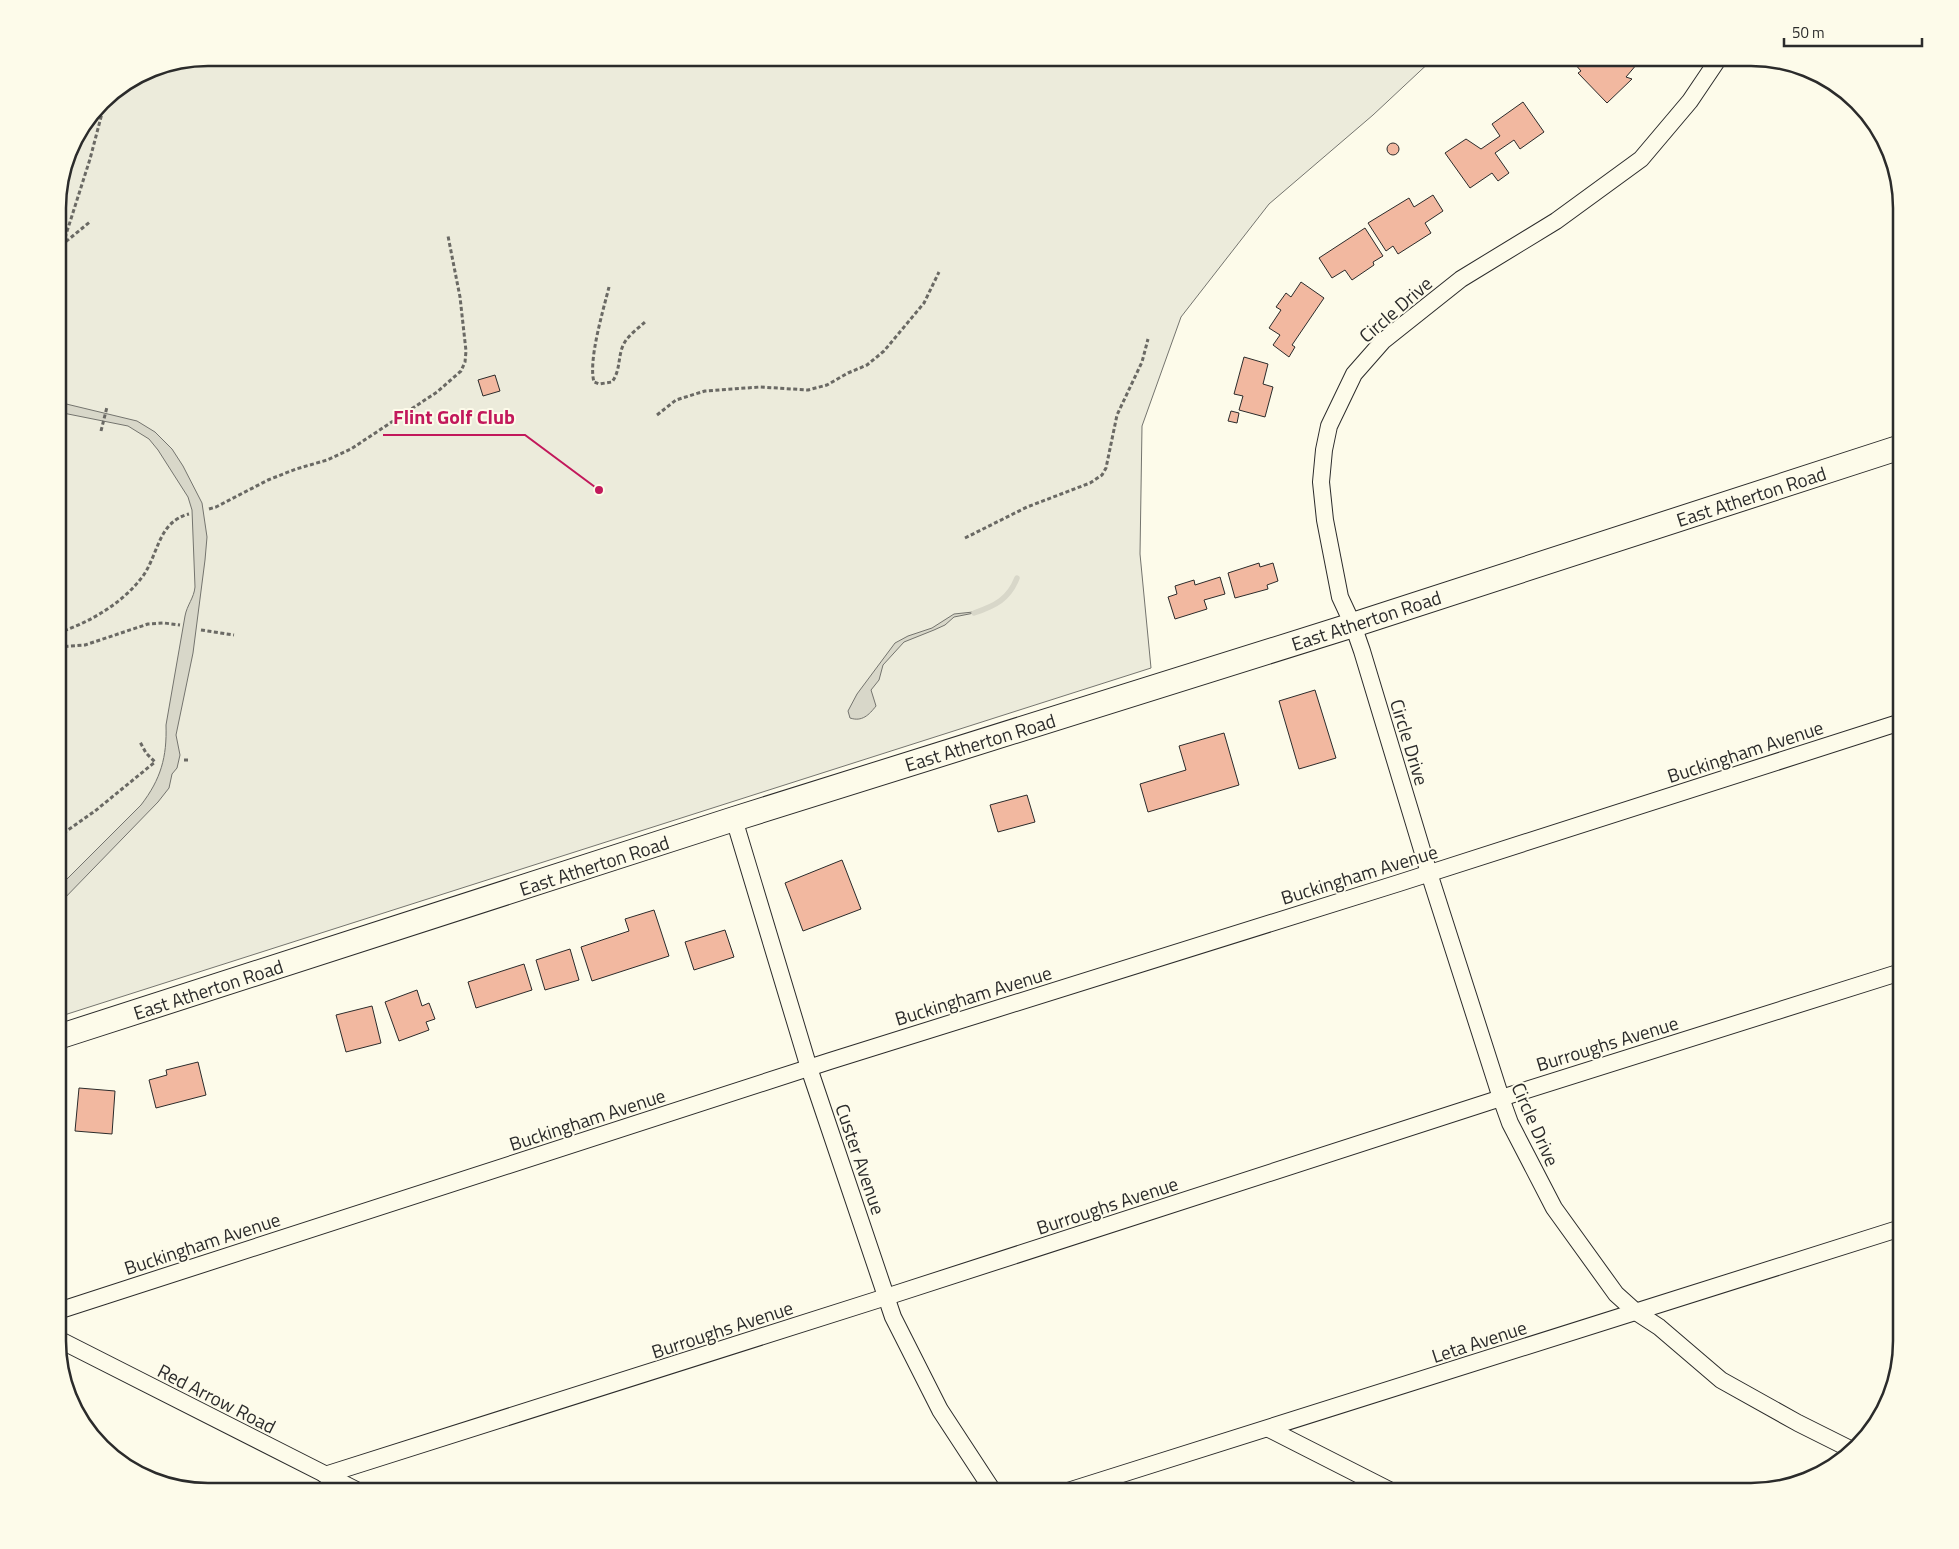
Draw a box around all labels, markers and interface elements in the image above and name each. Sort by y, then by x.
scale bar [1784,15,1922,47]
text: 50 m [1792,21,1825,44]
street label: Circle Drive [1352,269,1438,349]
callout: Flint Golf Club [383,400,525,435]
text: Flint Golf Club [393,401,515,432]
street label: East Atherton Road [1672,458,1830,534]
street label: East Atherton Road [1287,582,1445,658]
street label: Circle Drive [1383,695,1437,789]
street label: East Atherton Road [901,705,1059,779]
street label: Buckingham Avenue [1663,712,1827,790]
street label: East Atherton Road [515,827,673,903]
street label: Buckingham Avenue [1277,836,1441,912]
street label: East Atherton Road [129,951,287,1027]
street label: Buckingham Avenue [891,957,1055,1033]
street label: Burroughs Avenue [1532,1008,1682,1078]
street label: Circle Drive [1505,1077,1567,1171]
street label: Buckingham Avenue [505,1080,669,1158]
street label: Custer Avenue [828,1100,894,1218]
street label: Burroughs Avenue [1032,1168,1182,1242]
street label: Buckingham Avenue [120,1204,284,1282]
street label: Burroughs Avenue [647,1292,797,1366]
street label: Leta Avenue [1428,1312,1530,1370]
street label: Red Arrow Road [153,1356,281,1440]

